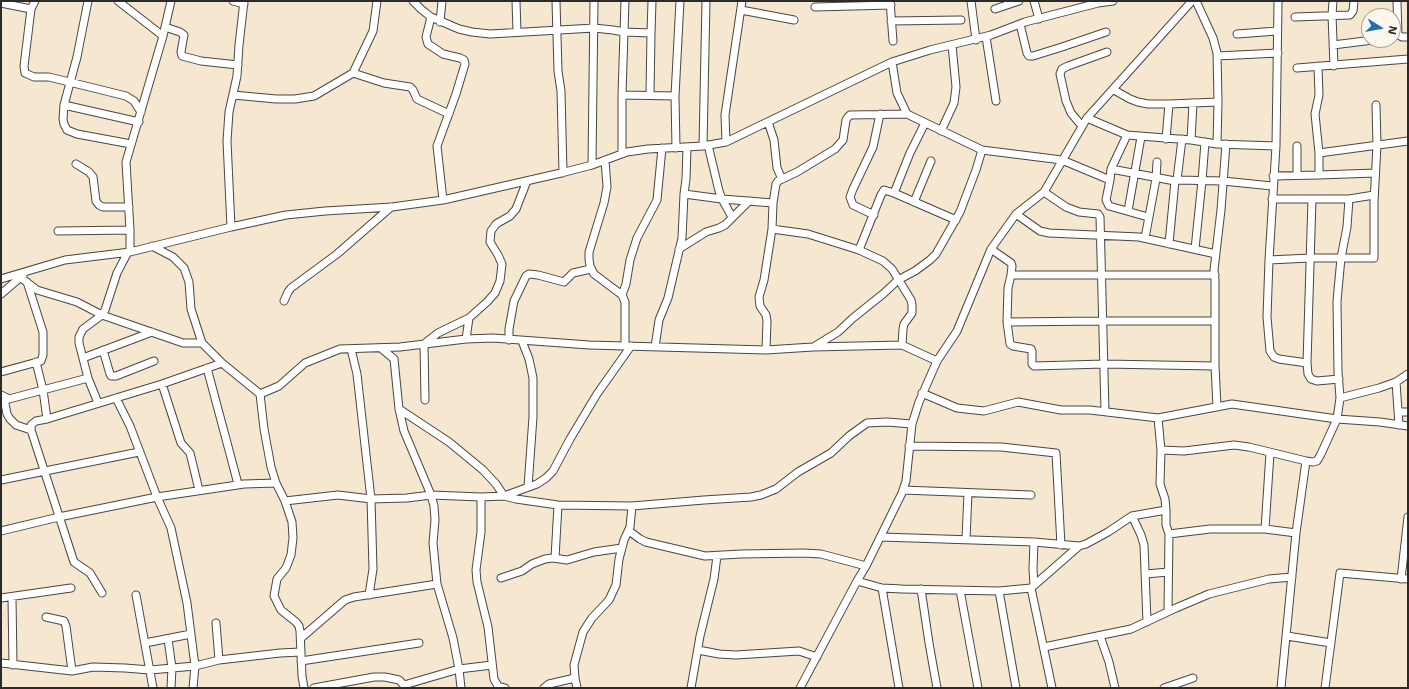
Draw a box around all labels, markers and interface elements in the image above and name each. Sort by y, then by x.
north arrow [1361,8,1401,48]
text: N [1384,24,1400,36]

